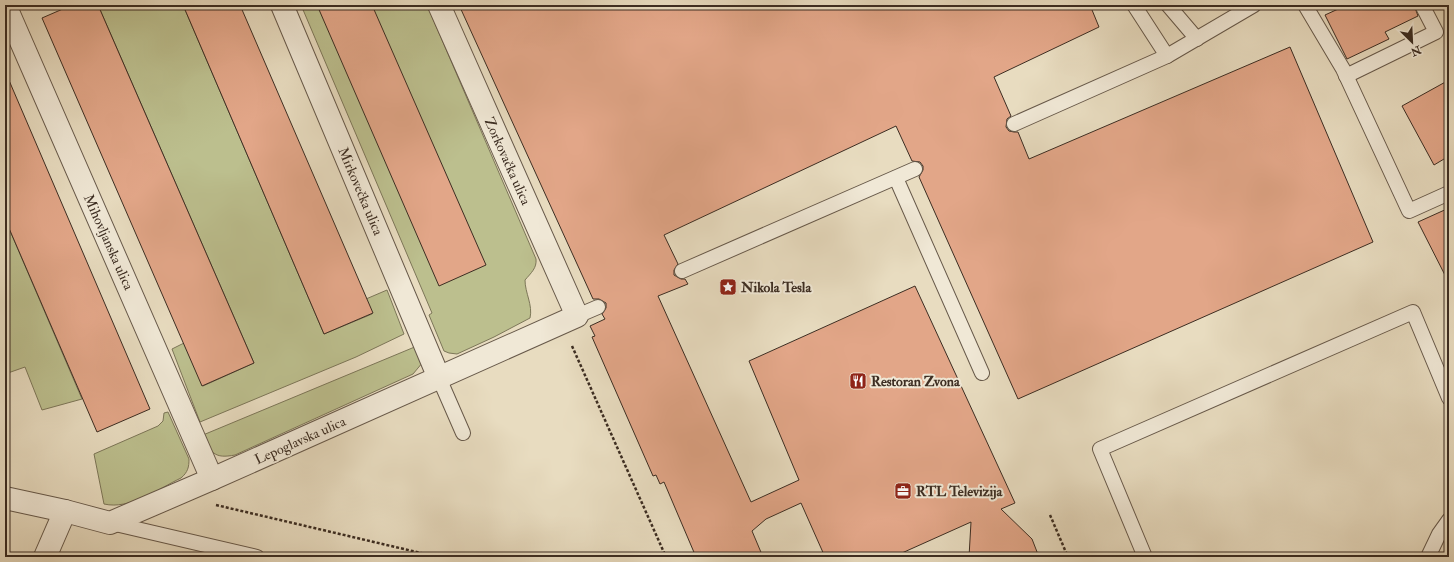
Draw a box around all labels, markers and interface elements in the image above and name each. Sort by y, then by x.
north arrow [1392,22,1432,62]
text: N [1408,42,1424,59]
street label: Zorkovačka ulica [481,115,535,208]
street label: Mirkovečka ulica [334,145,387,238]
street label: Mihovljanska ulica [80,192,137,293]
place icon: Nikola Tesla [718,277,738,297]
place label: Nikola Tesla [740,279,812,296]
restaurant icon: Restoran Zvona [848,371,868,391]
place label: Restoran Zvona [871,373,961,390]
street label: Lepoglavska ulica [252,413,349,469]
office icon: RTL Televizija [893,481,913,501]
place label: RTL Televizija [916,483,1004,500]

